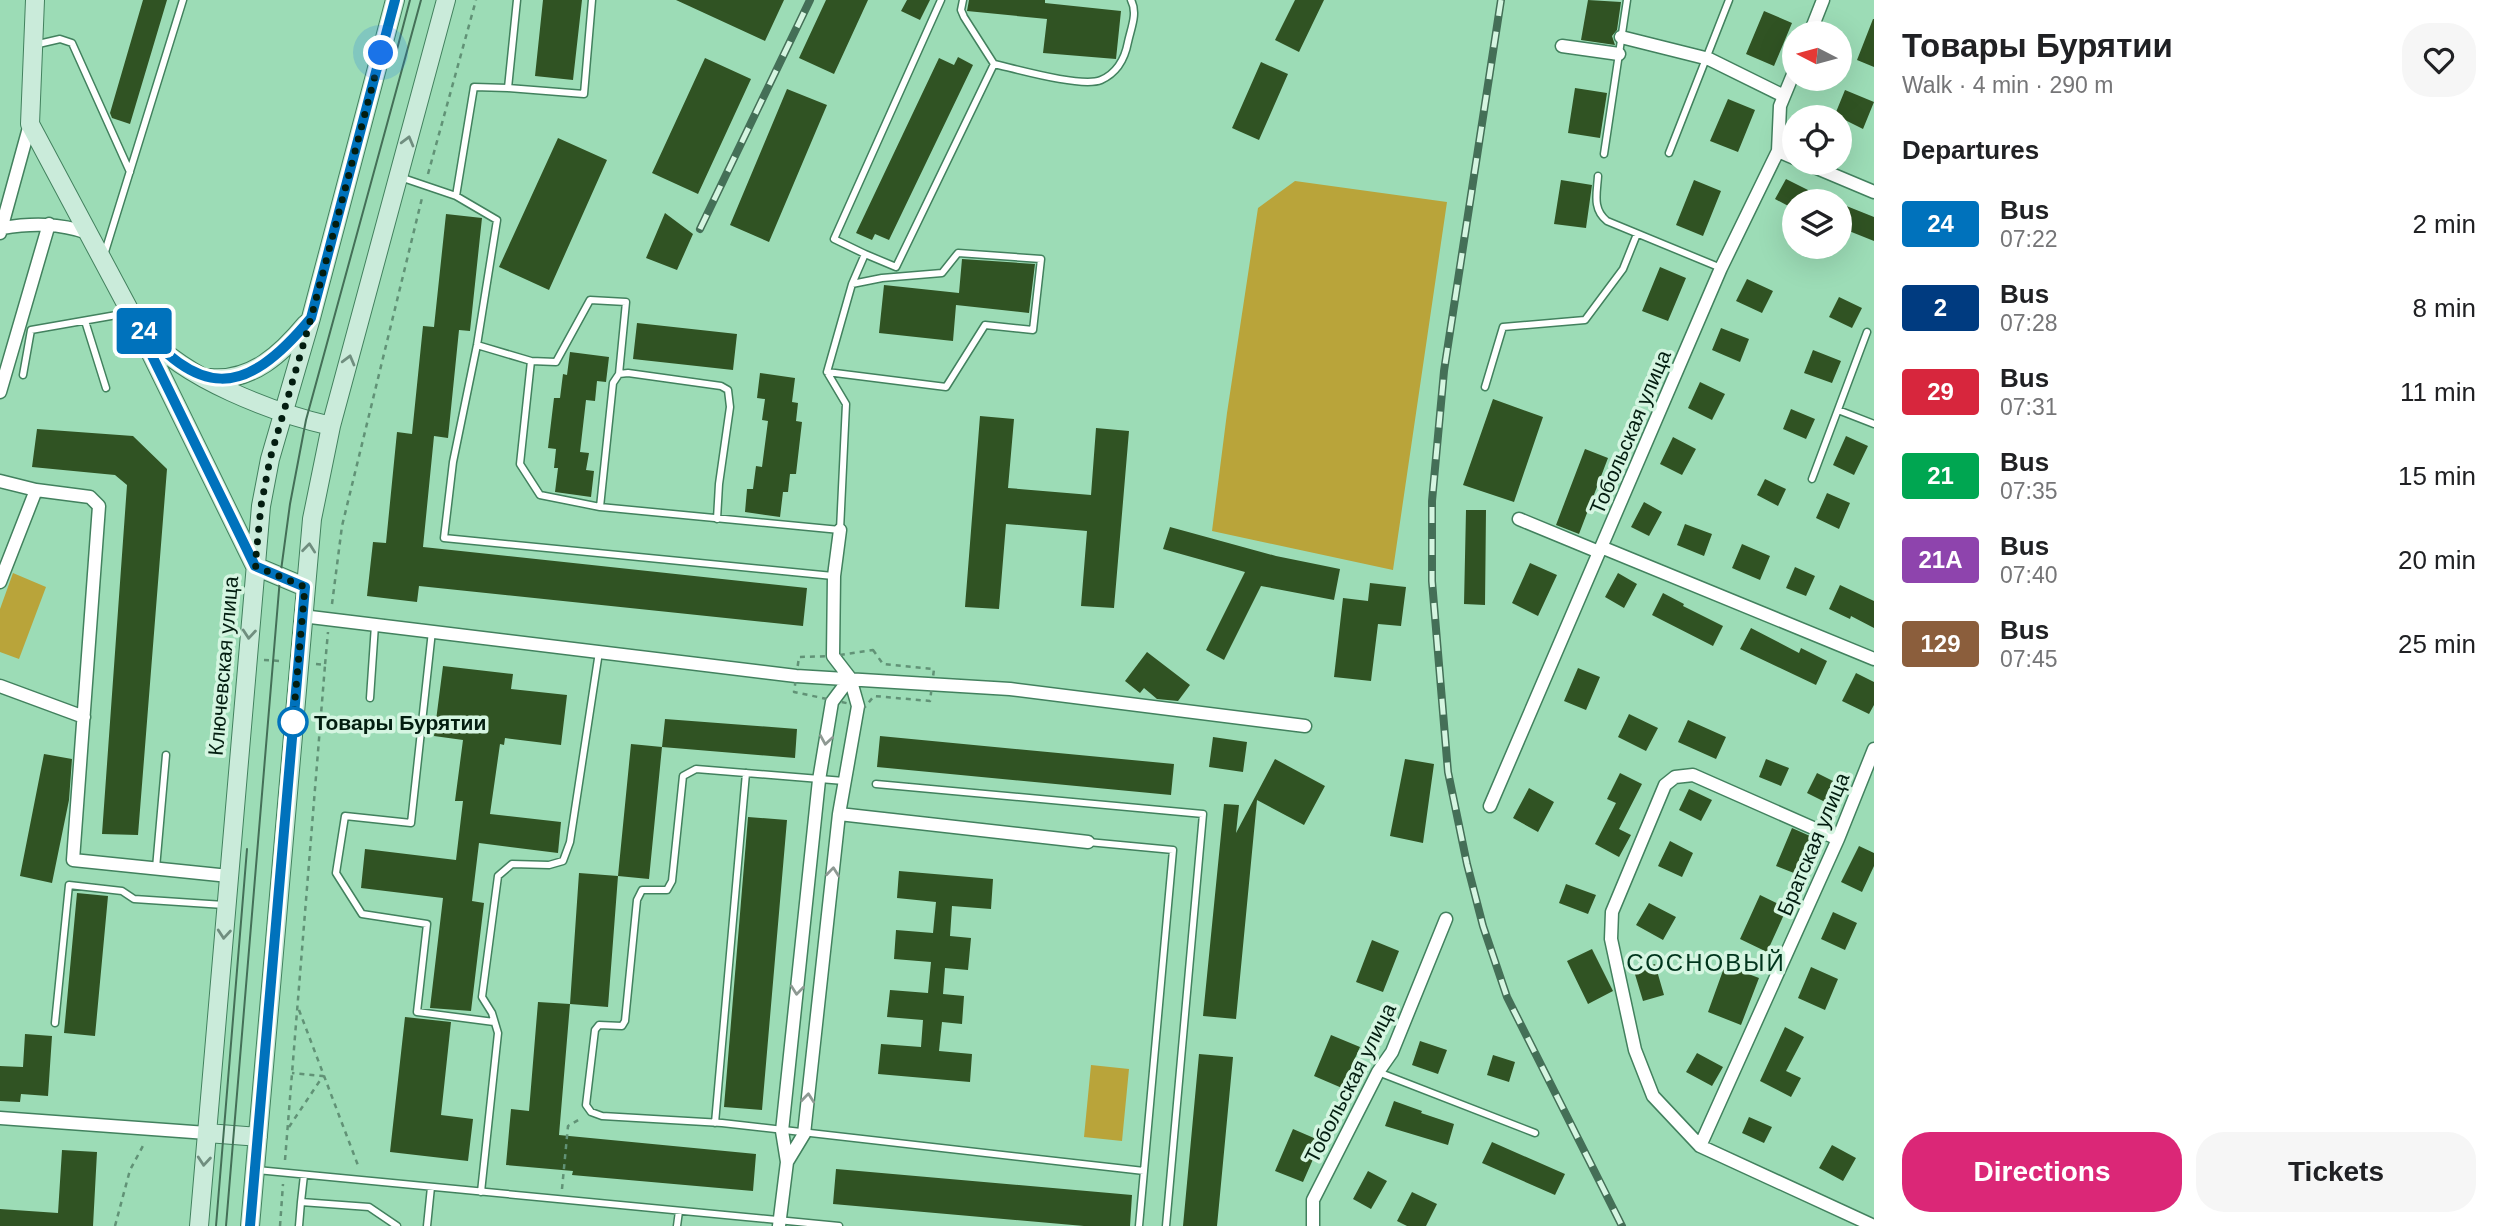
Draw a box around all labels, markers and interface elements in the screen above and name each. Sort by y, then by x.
north arrow [1782,21,1852,91]
map controls [1782,21,1852,259]
button: heart [2402,23,2476,97]
text: Товары Бурятии [1902,27,2173,64]
your location [363,35,398,70]
text: Walk · 4 min · 290 m [1902,72,2113,98]
button: locate [1782,105,1852,175]
one-way arrow [400,135,414,147]
text: Departures [1902,135,2039,165]
button: layers [1782,189,1852,259]
text: Bus [2000,195,2049,225]
text: 2 min [2412,209,2476,239]
text: 24 [1927,210,1954,237]
text: 07:22 [2000,226,2058,252]
text: Bus [2000,279,2049,309]
text: 8 min [2412,293,2476,323]
text: 2 [1934,294,1947,321]
line badge: 24 [113,308,176,354]
text: 07:28 [2000,310,2058,336]
text: 24 [131,317,157,344]
street label: Тобольская улица [1585,346,1675,518]
one-way arrow [341,355,355,367]
text: Bus [2000,363,2049,393]
text: 11 min [2400,377,2476,407]
text: 29 [1927,378,1954,405]
text: 07:31 [2000,394,2058,420]
text: Bus [2000,447,2049,477]
text: 15 min [2398,461,2476,491]
text: 21 [1927,462,1954,489]
text: 07:35 [2000,478,2058,504]
text: Bus [2000,531,2049,561]
one-way arrow [301,542,316,553]
text: 20 min [2398,545,2476,575]
text: 21А [1918,546,1963,573]
text: 07:40 [2000,562,2058,588]
street label: Ключевская улица [204,575,242,757]
text: Bus [2000,615,2049,645]
one-way arrow [242,629,257,640]
text: 25 min [2398,629,2476,659]
text: 129 [1920,630,1961,657]
text: 07:45 [2000,646,2058,672]
marker: Товары Бурятии [278,707,308,737]
place label: Товары Бурятии [314,711,486,734]
one-way arrow [819,734,834,746]
street label: Братская улица [1773,769,1854,919]
one-way arrow [825,866,840,878]
one-way arrow [217,929,232,940]
district label: СОСНОВЫЙ [1626,949,1786,976]
one-way arrow [789,984,804,996]
street label: Тобольская улица [1300,999,1400,1167]
one-way arrow [800,1093,815,1104]
button: Directions [1902,1132,2182,1212]
button: Tickets [2196,1132,2476,1212]
one-way arrow [197,1155,212,1167]

